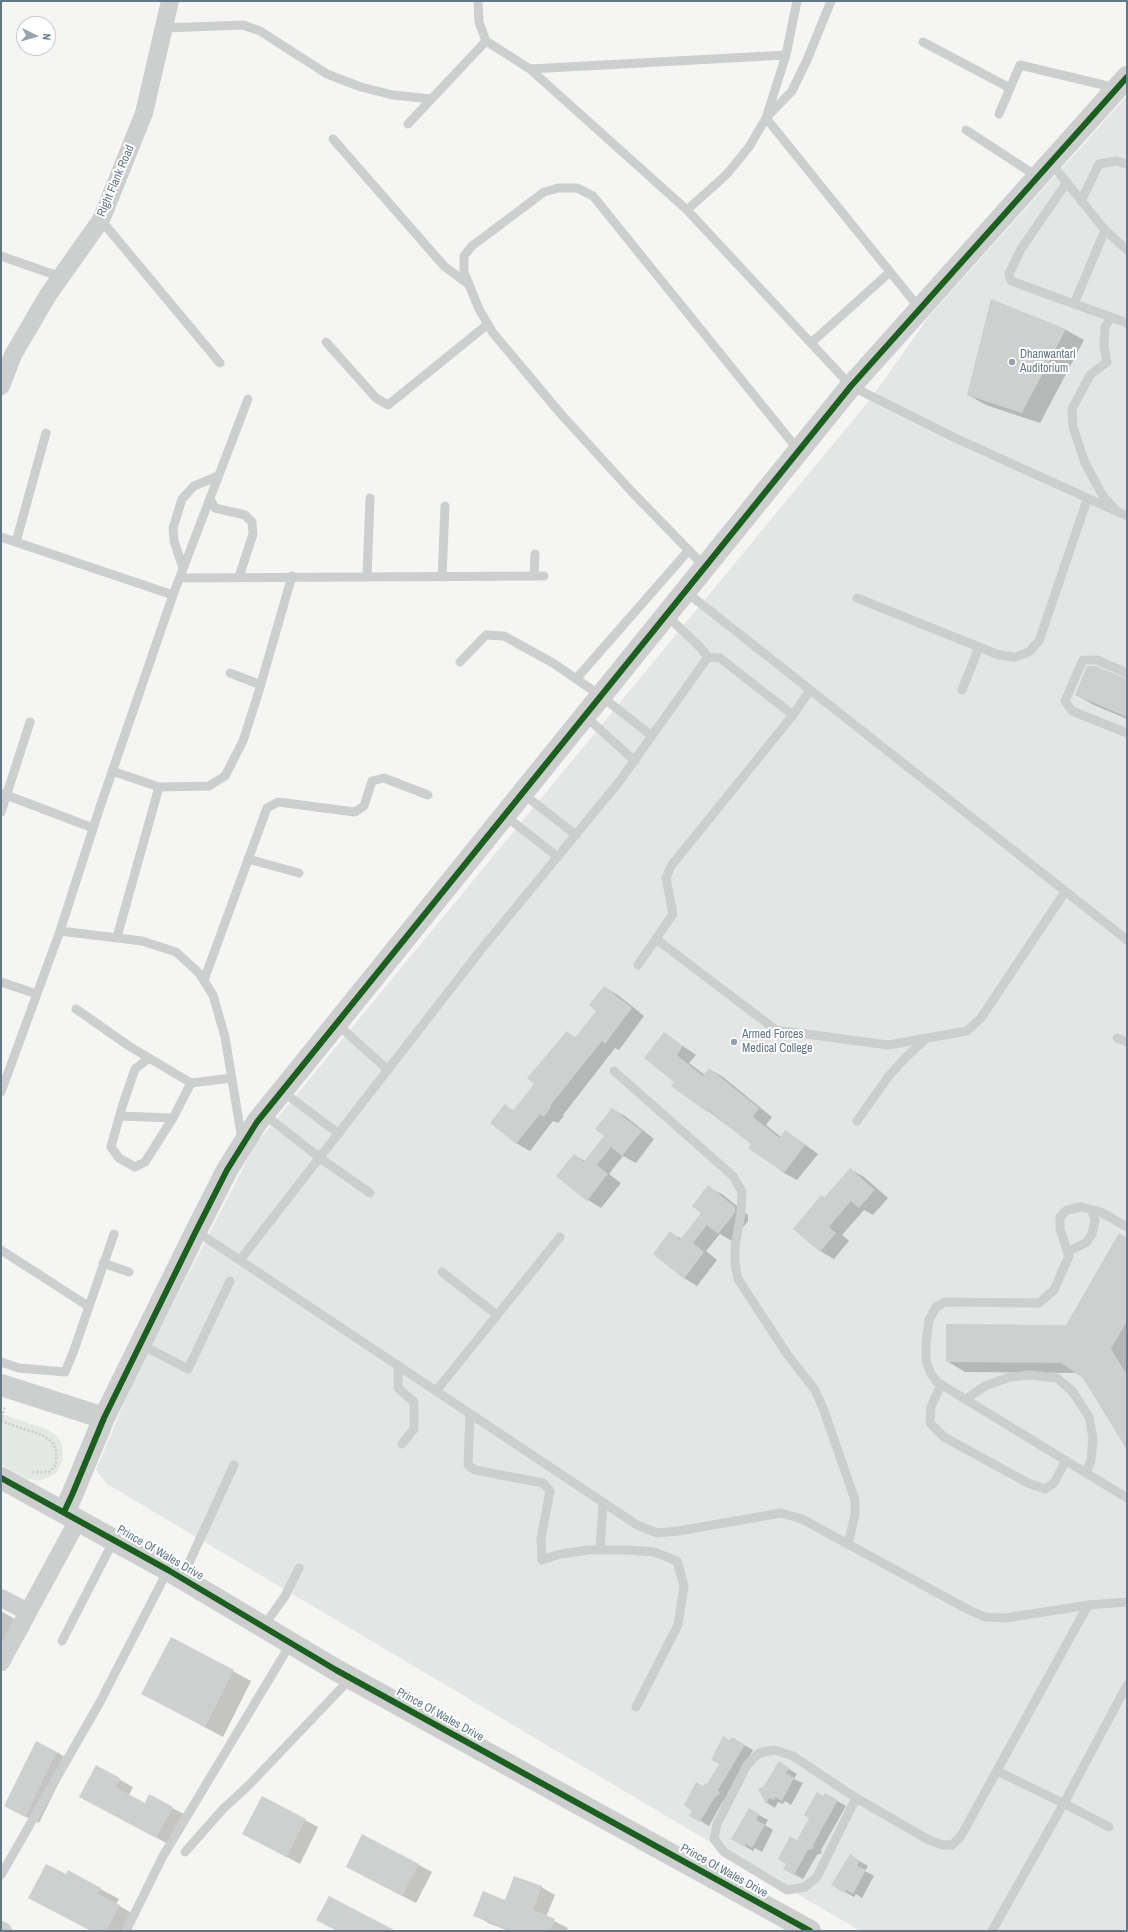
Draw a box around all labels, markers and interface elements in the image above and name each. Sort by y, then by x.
north arrow [16,16,56,56]
text: N [40,33,54,41]
street label: Right Flank Road [94,143,138,219]
place label: Dhanwantari Auditorium [1020,348,1076,376]
marker: Dhanwantari Auditorium [1007,357,1017,367]
place label: Armed Forces Medical College [742,1028,813,1056]
marker: Armed Forces Medical College [729,1037,739,1047]
street label: Prince Of Wales Drive [114,1522,206,1584]
street label: Prince Of Wales Drive [394,1685,486,1745]
street label: Prince Of Wales Drive [678,1841,770,1901]

